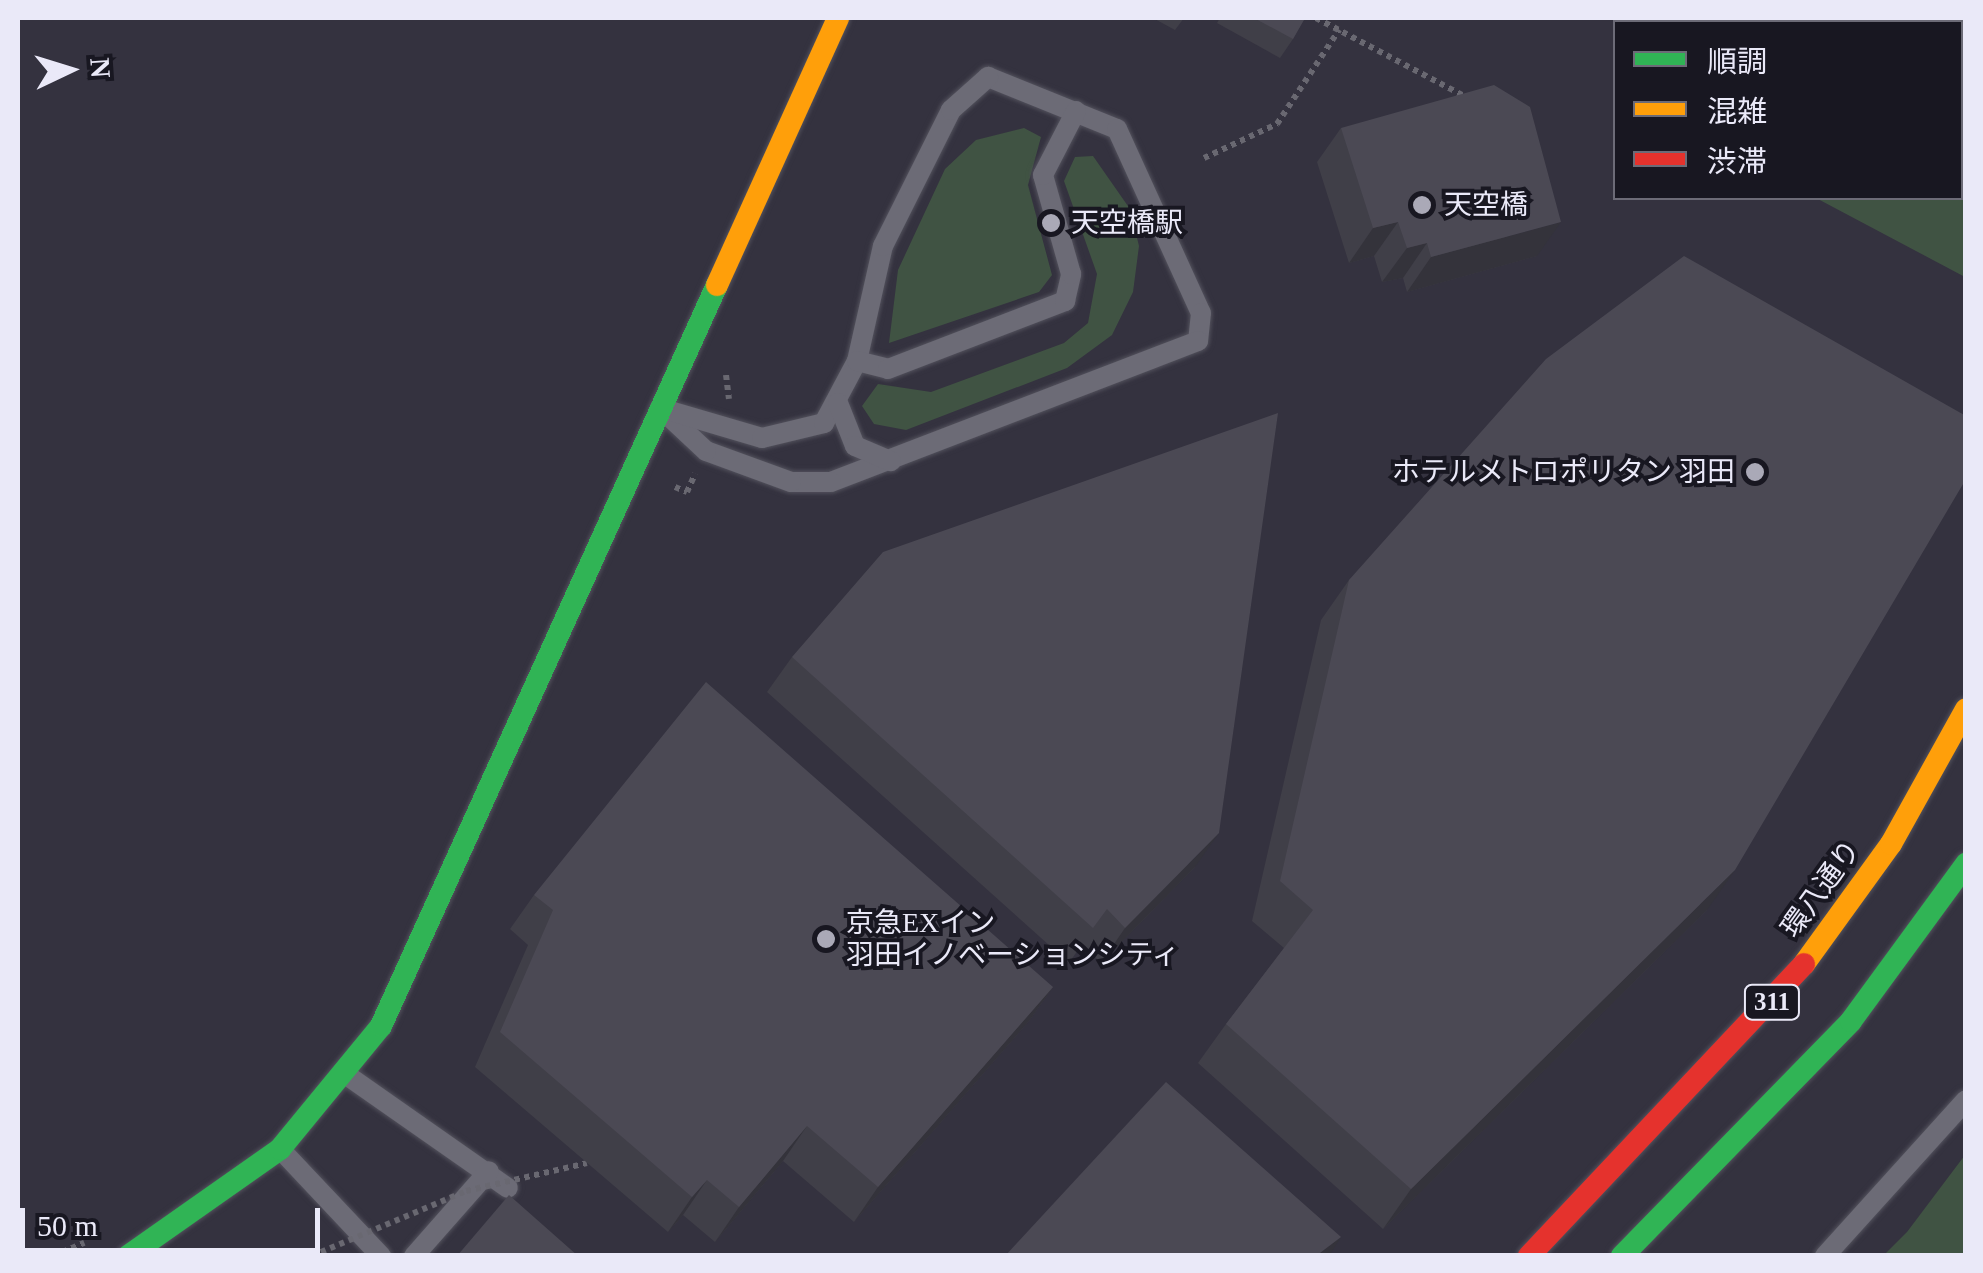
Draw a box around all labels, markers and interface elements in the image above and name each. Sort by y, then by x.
north arrow [20,20,120,120]
legend [1613,20,1963,200]
text: 順調 [1707,45,1767,78]
text: N [84,57,117,79]
text: 混雑 [1707,95,1767,128]
text: 渋滞 [1707,145,1767,178]
place label: 天空橋 [1444,188,1528,222]
marker: 天空橋 [1409,192,1435,218]
place label: 天空橋駅 [1071,206,1183,240]
marker: 天空橋駅 [1040,212,1062,234]
place label: ホテルメトロポリタン 羽田 [1392,455,1735,489]
marker: ホテルメトロポリタン 羽田 [1744,461,1766,483]
street label: 環八通り [1774,834,1868,944]
place label: 京急EXイン 羽田イノベーションシティ [846,906,1182,972]
marker: 京急EXイン 羽田イノベーションシティ [815,928,837,950]
road number: 311 [1742,982,1802,1022]
scale bar [25,1188,325,1250]
text: 50 m [37,1209,98,1242]

